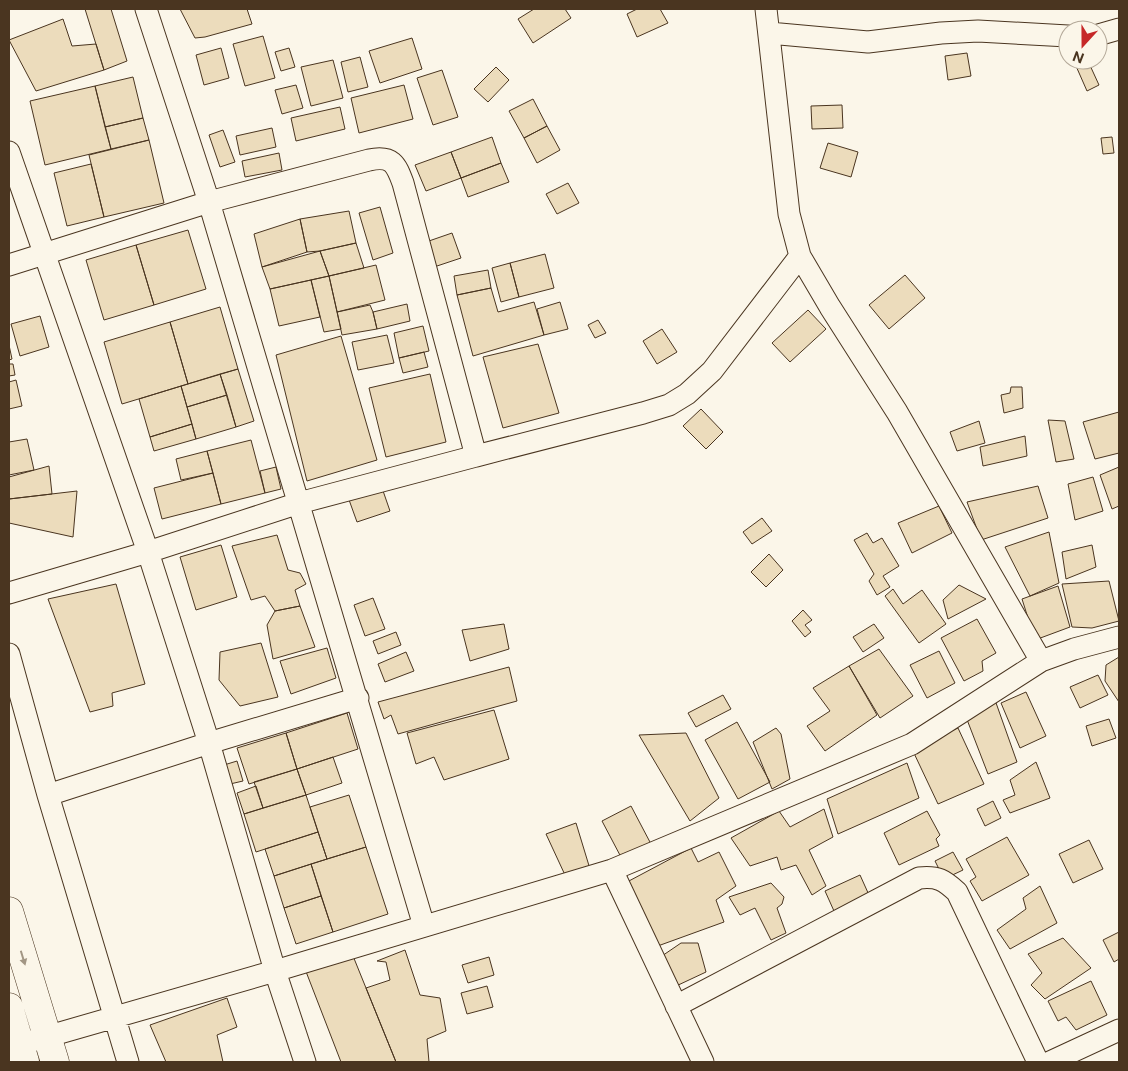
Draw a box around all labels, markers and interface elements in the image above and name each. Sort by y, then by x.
north arrow [1058,20,1108,70]
text: N [1070,48,1086,67]
one-way arrow [20,950,27,965]

